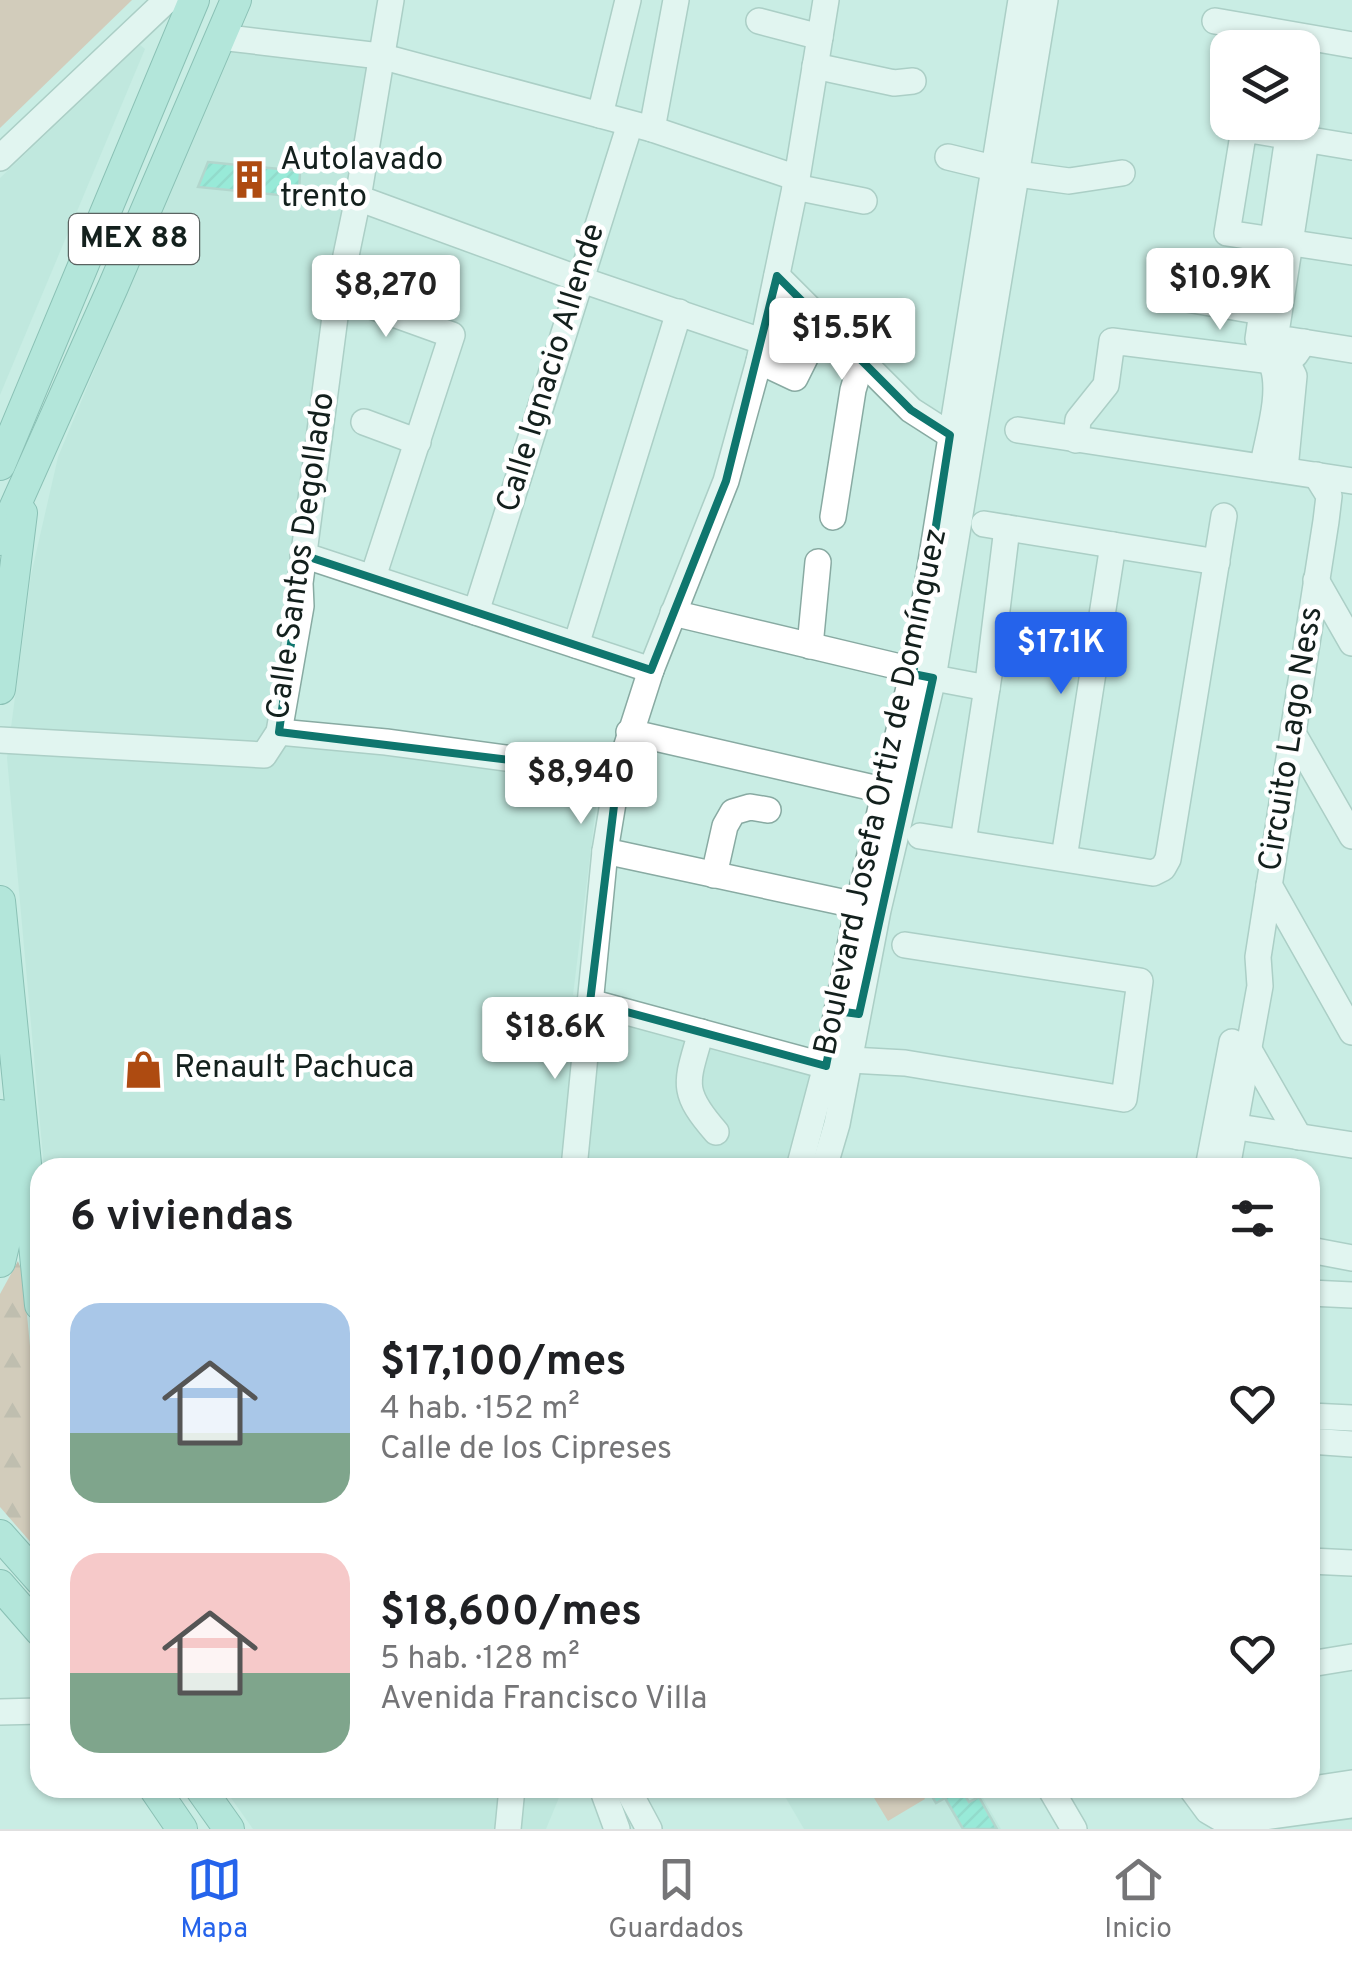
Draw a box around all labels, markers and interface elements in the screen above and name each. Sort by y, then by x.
map controls [1210,30,1320,140]
button: layers [1210,30,1320,140]
place label: Autolavado trento [280,141,443,218]
building icon: Autolavado trento [229,158,271,200]
road number: MEX 88 [69,214,199,264]
street label: Calle Ignacio Allende [489,219,615,517]
pin: $10.9K [1139,248,1301,333]
pin: $8,270 [305,255,467,340]
text: $10.9K [1168,260,1272,300]
text: $8,270 [334,267,438,307]
pin: $15.5K [761,298,923,383]
text: $15.5K [791,310,893,350]
street label: Calle Santos Degollado [259,390,345,722]
street label: Boulevard Josefa Ortiz de Domínguez [807,525,957,1059]
street label: Circuito Lago Ness [1251,604,1333,874]
pin: $17.1K [980,612,1142,697]
text: $17.1K [1017,624,1105,664]
pin: $8,940 [500,742,662,827]
text: $8,940 [527,754,635,794]
pin: $18.6K [474,997,636,1082]
text: $18.6K [504,1009,606,1049]
shop icon: Renault Pachuca [123,1048,165,1090]
place label: Renault Pachuca [174,1049,414,1089]
icon: filters [1225,1191,1280,1246]
text: 6 viviendas [70,1192,294,1245]
text: $17,100/mes [380,1337,626,1390]
icon: home [150,1343,270,1463]
icon: heart [1225,1376,1280,1431]
text: 4 hab. · 152 m² [380,1390,580,1430]
text: Calle de los Cipreses [380,1430,672,1470]
text: $18,600/mes [380,1587,642,1640]
icon: home [150,1593,270,1713]
icon: heart [1225,1626,1280,1681]
text: 5 hab. · 128 m² [380,1640,580,1680]
text: Avenida Francisco Villa [380,1680,707,1720]
tab: Mapa [180,1852,248,1948]
tab: Guardados [608,1852,744,1948]
tab: Inicio [1104,1852,1172,1948]

